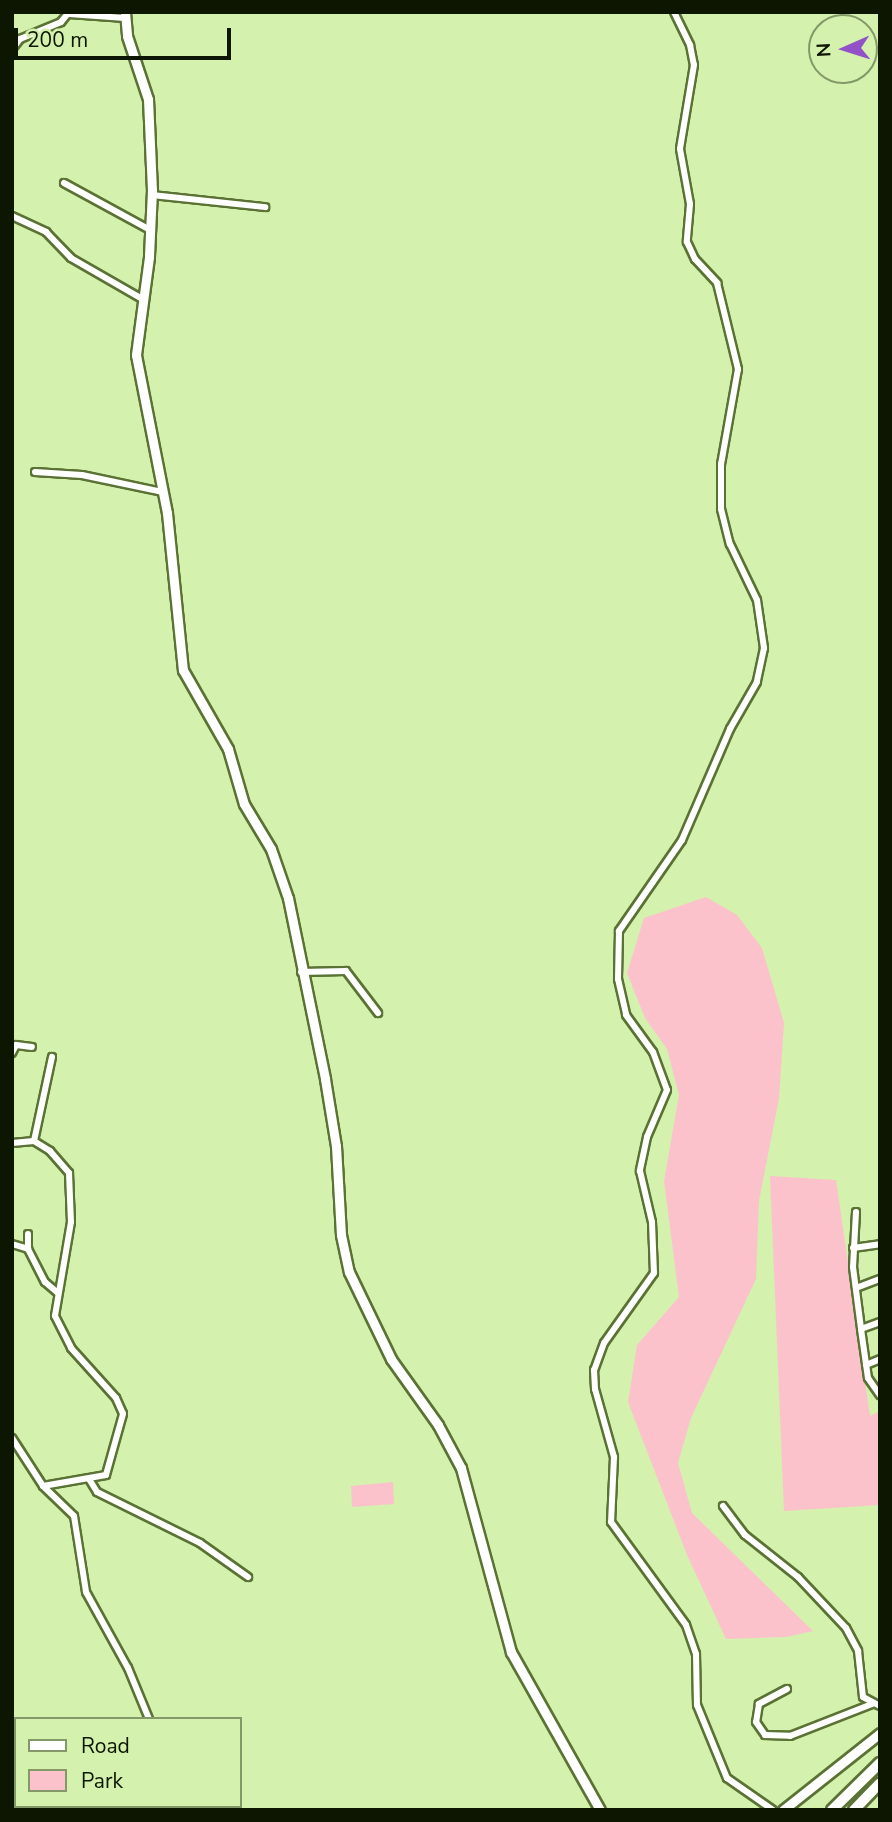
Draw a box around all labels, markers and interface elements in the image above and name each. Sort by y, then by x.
scale bar [18,14,234,58]
north arrow [808,14,878,84]
text: 200 m [27,26,88,54]
text: N [811,42,837,58]
legend [14,1717,242,1808]
text: Road [81,1732,130,1760]
text: Park [81,1767,123,1795]

